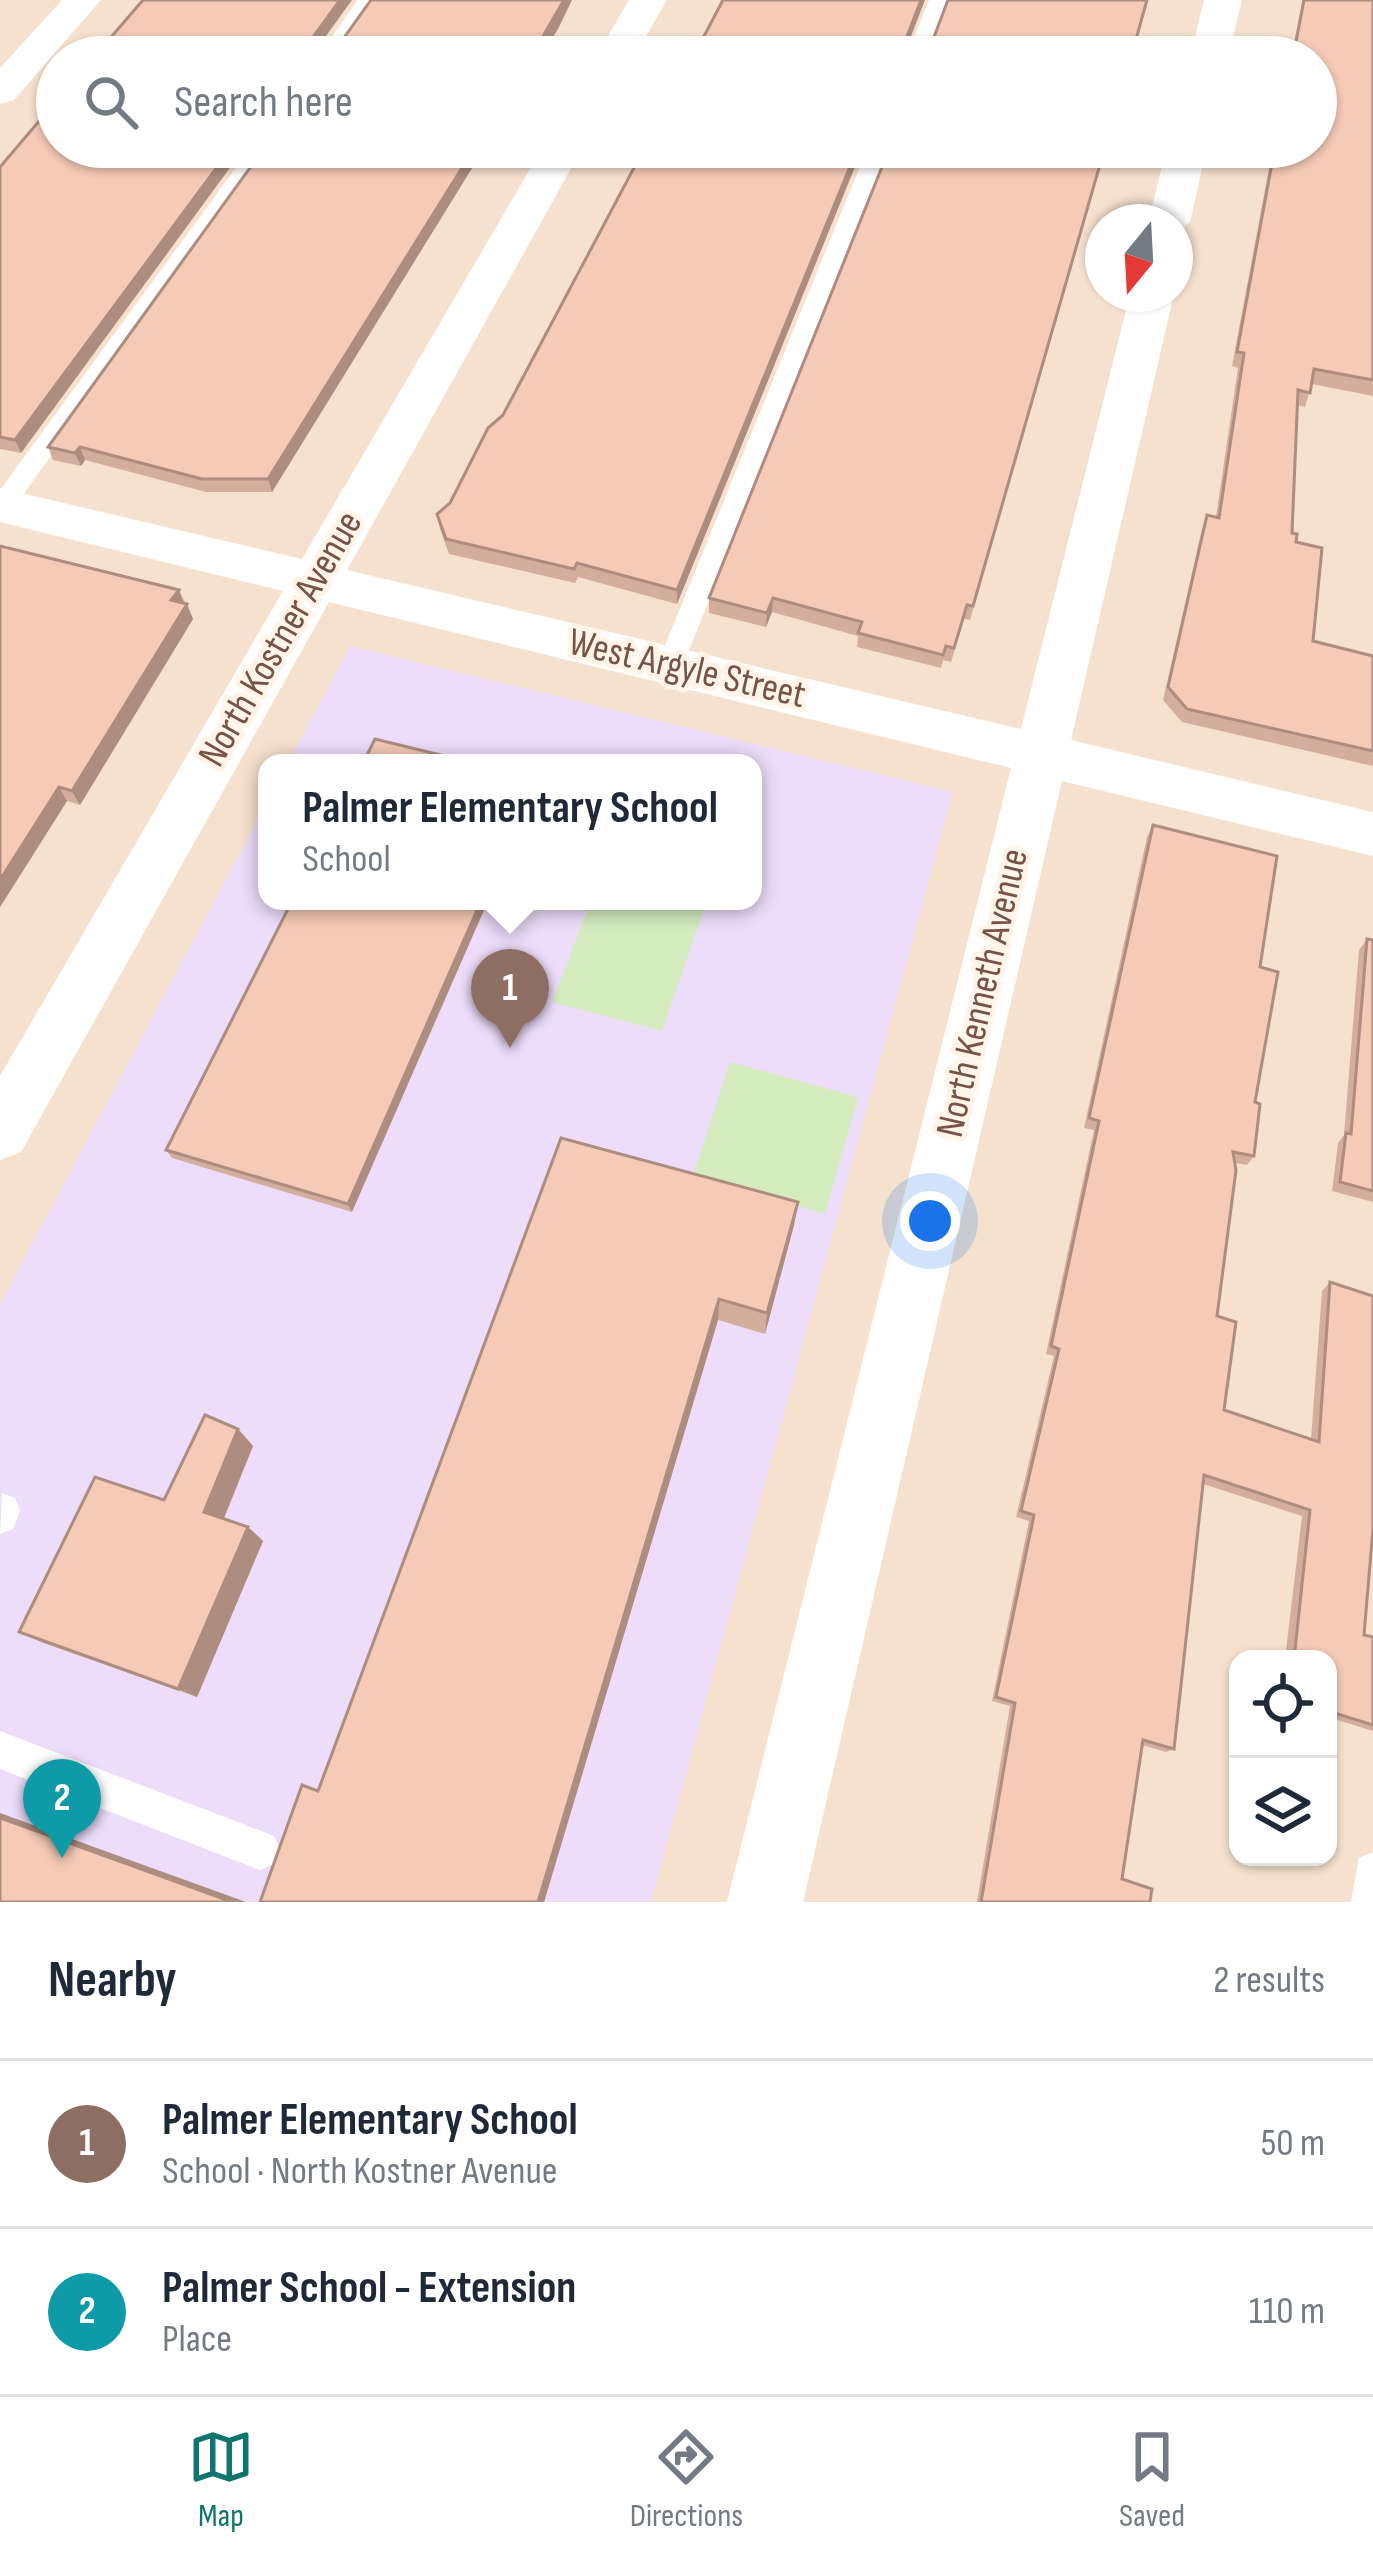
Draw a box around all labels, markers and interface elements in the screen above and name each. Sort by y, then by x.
search box [36,36,1337,168]
icon: search [78,69,144,135]
text: Search here [174,75,353,130]
north arrow [1085,204,1193,312]
street label: North Kostner Avenue [189,503,373,775]
street label: West Argyle Street [564,619,810,719]
popup [258,754,762,910]
text: Palmer Elementary School [302,781,718,836]
text: School [302,836,391,883]
street label: North Kenneth Avenue [927,844,1039,1142]
pin: 1 [471,949,549,1048]
your location [900,1191,960,1251]
map controls [1229,1650,1337,1866]
button: locate [1229,1650,1337,1758]
button: layers [1229,1758,1337,1866]
pin: 2 [23,1759,101,1858]
text: Nearby [48,1950,177,2011]
text: 2 results [1213,1957,1325,2004]
text: Palmer Elementary School [162,2093,578,2148]
text: 1 [79,2120,95,2167]
text: 50 m [1261,2120,1325,2167]
text: School · North Kostner Avenue [162,2148,557,2195]
text: Palmer School - Extension [162,2261,576,2316]
text: 2 [78,2288,96,2335]
text: 110 m [1249,2288,1325,2335]
text: Place [162,2316,232,2363]
tab: Map [188,2424,254,2536]
tab: Directions [630,2424,743,2536]
tab: Saved [1119,2424,1185,2536]

